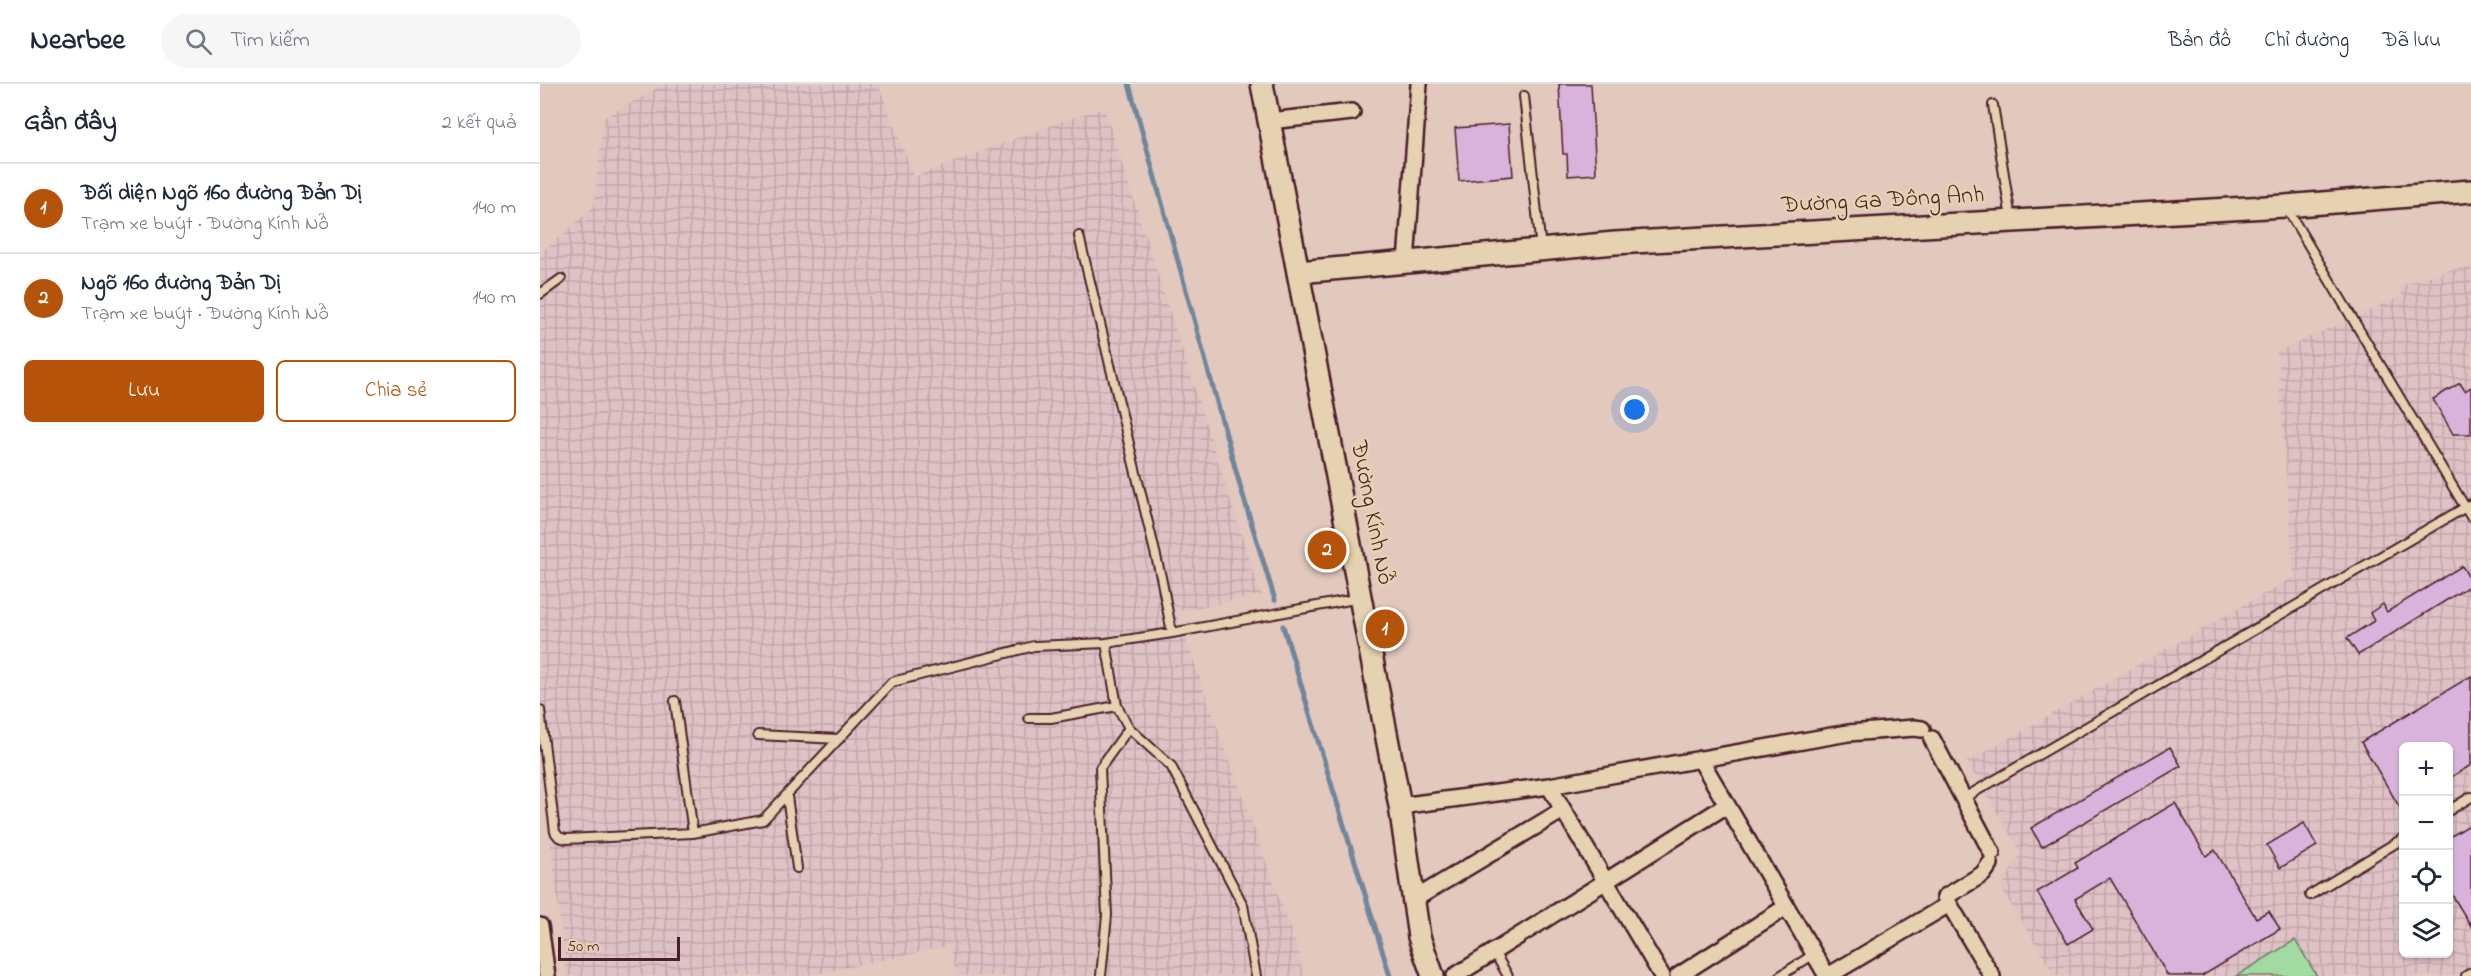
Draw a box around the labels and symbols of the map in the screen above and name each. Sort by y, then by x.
street label: Đường Ga Đông Anh [1780,178,1985,224]
your location [1620,395,1649,424]
street label: Đường Kính Nỗ [1340,437,1402,588]
pin: 2 [1308,528,1346,572]
pin: 1 [1366,606,1404,652]
scale bar [558,934,680,962]

